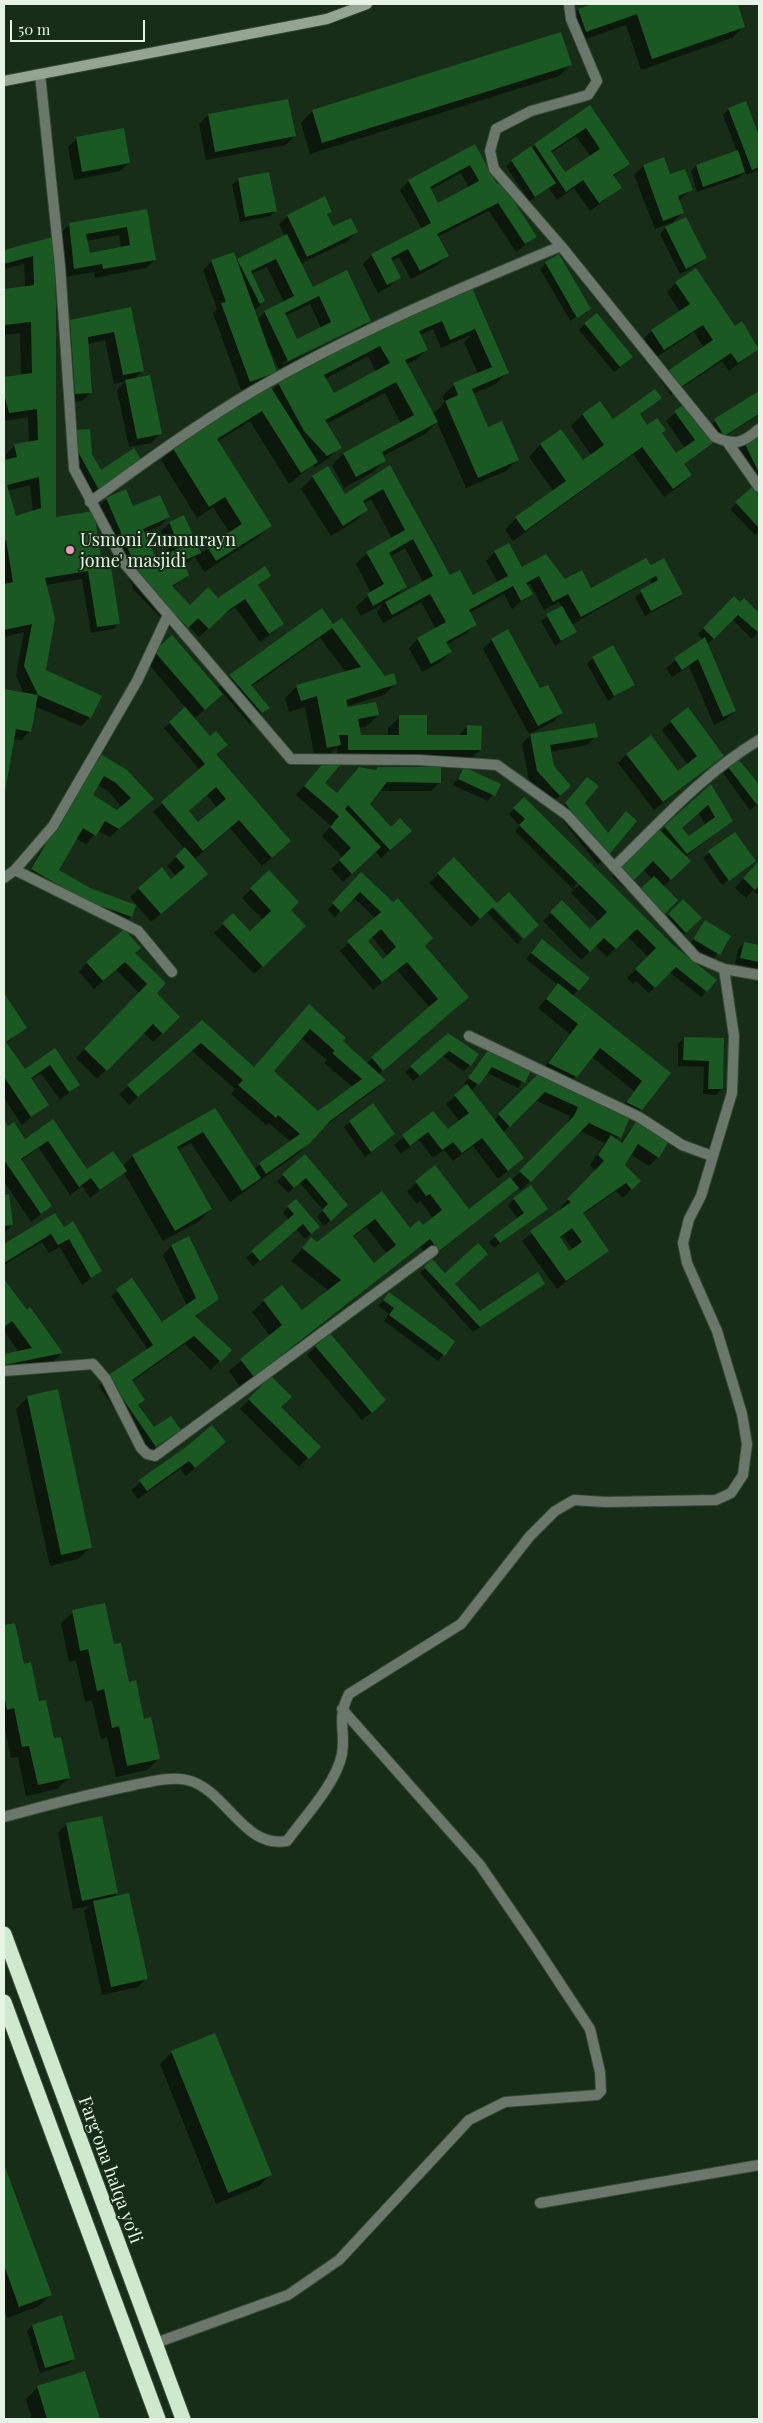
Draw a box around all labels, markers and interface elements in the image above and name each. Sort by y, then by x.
scale bar [12,10,148,42]
text: 50 m [18,19,50,39]
place label: Usmoni Zunnurayn jome' masjidi [80,529,236,572]
marker: Usmoni Zunnurayn jome' masjidi [64,544,76,556]
street label: Farg‘ona halqa yo‘li [73,2094,147,2246]

